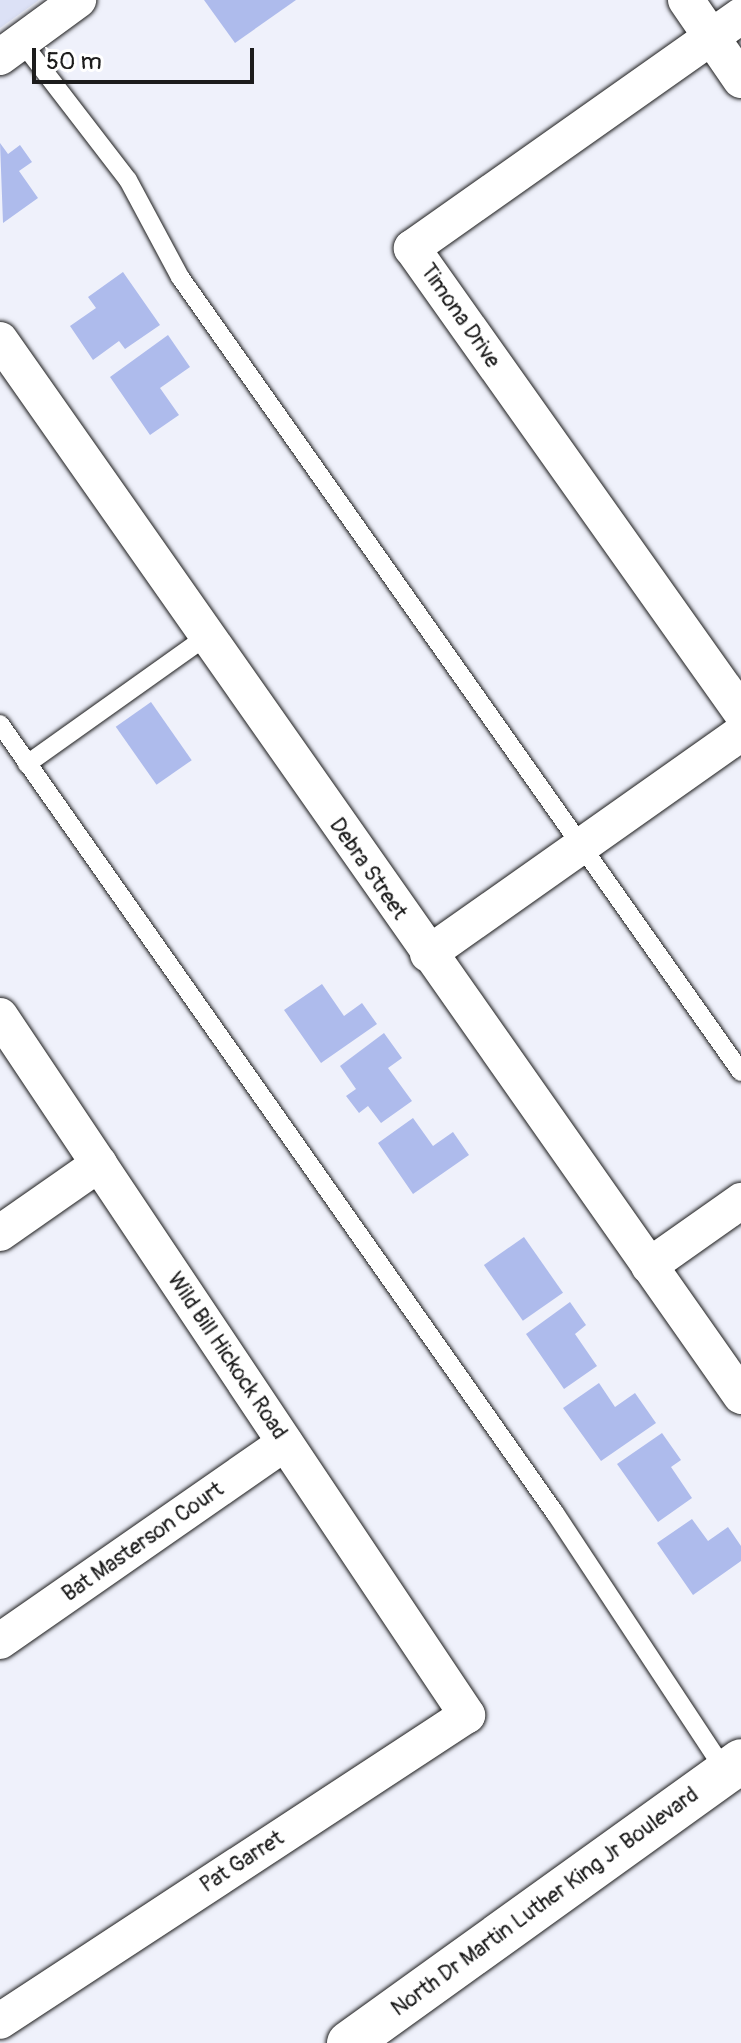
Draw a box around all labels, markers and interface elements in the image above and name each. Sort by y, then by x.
scale bar [36,32,258,82]
text: 50 m [46,47,102,76]
street label: Timona Drive [414,259,506,373]
street label: Debra Street [323,813,413,925]
street label: Wild Bill Hickock Road [161,1267,293,1445]
street label: Bat Masterson Court [57,1476,229,1608]
street label: North Dr Martin Luther King Jr Boulevard [386,1782,704,2022]
street label: Pat Garret [195,1825,289,1899]

